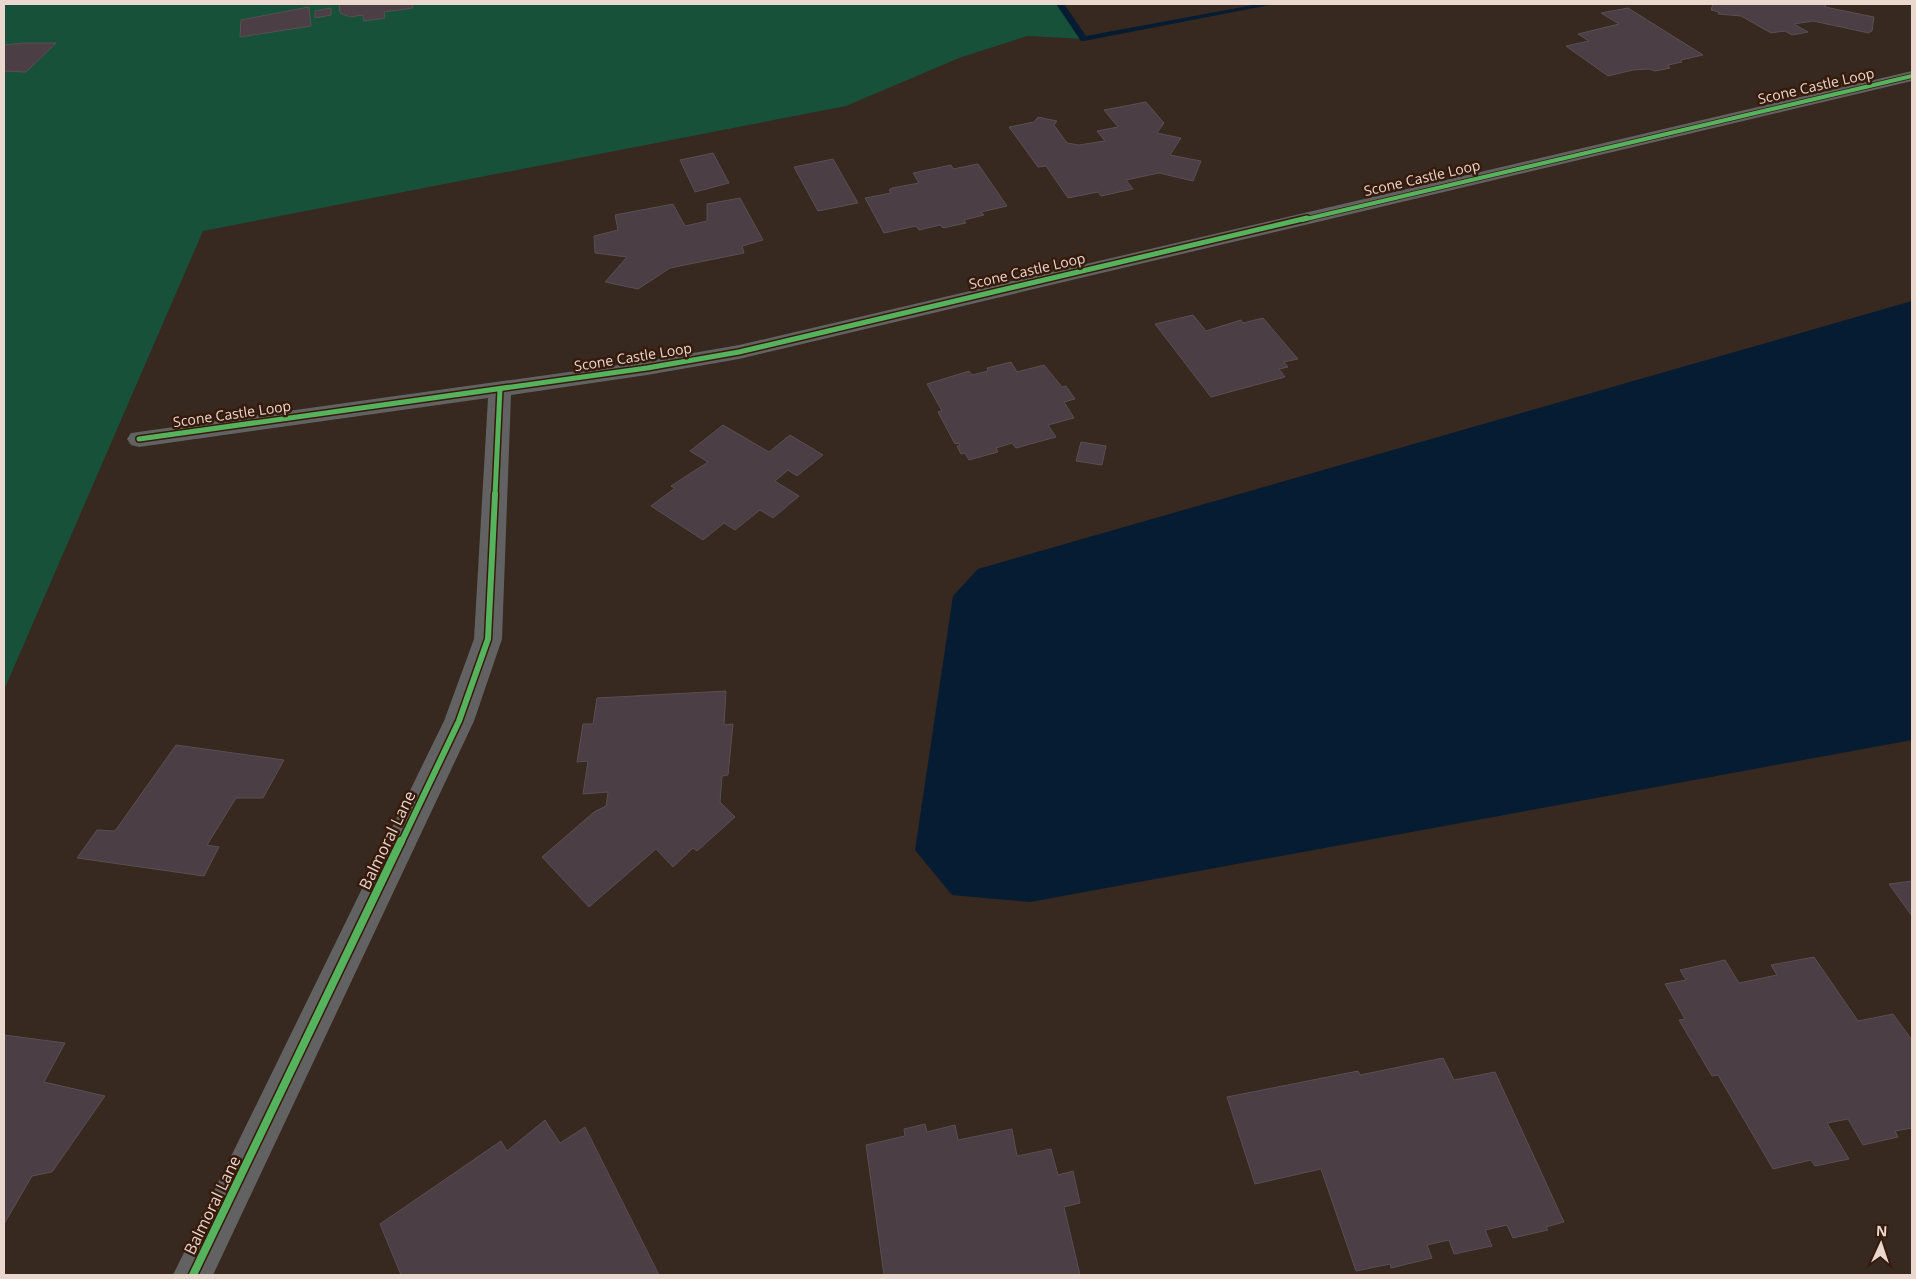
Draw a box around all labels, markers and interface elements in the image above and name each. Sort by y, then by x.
street label: Scone Castle Loop [1756,63,1876,108]
street label: Scone Castle Loop [1362,155,1482,200]
street label: Scone Castle Loop [967,248,1087,293]
street label: Scone Castle Loop [573,338,693,375]
street label: Scone Castle Loop [172,396,292,431]
street label: Balmoral Lane [354,787,420,893]
street label: Balmoral Lane [179,1152,245,1258]
north arrow [1856,1219,1906,1269]
text: N [1876,1221,1888,1240]

